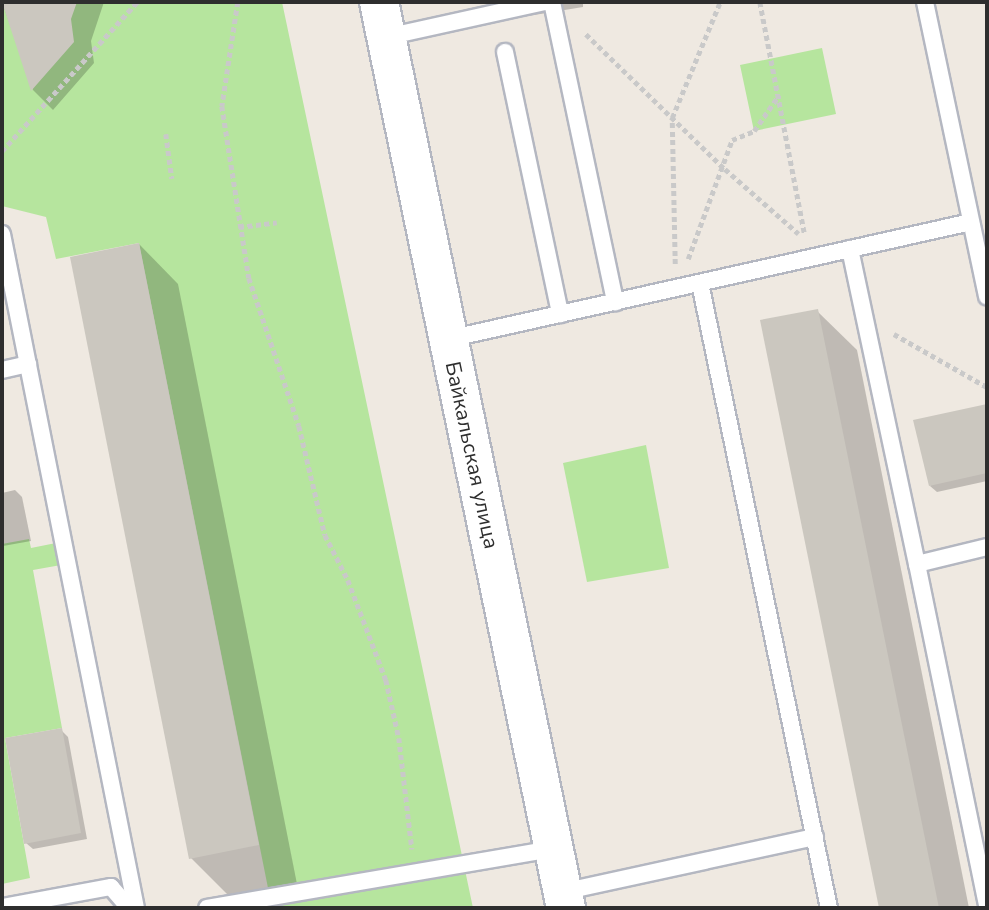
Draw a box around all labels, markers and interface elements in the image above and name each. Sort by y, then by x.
street label: Байкальская улица [440,359,504,551]

